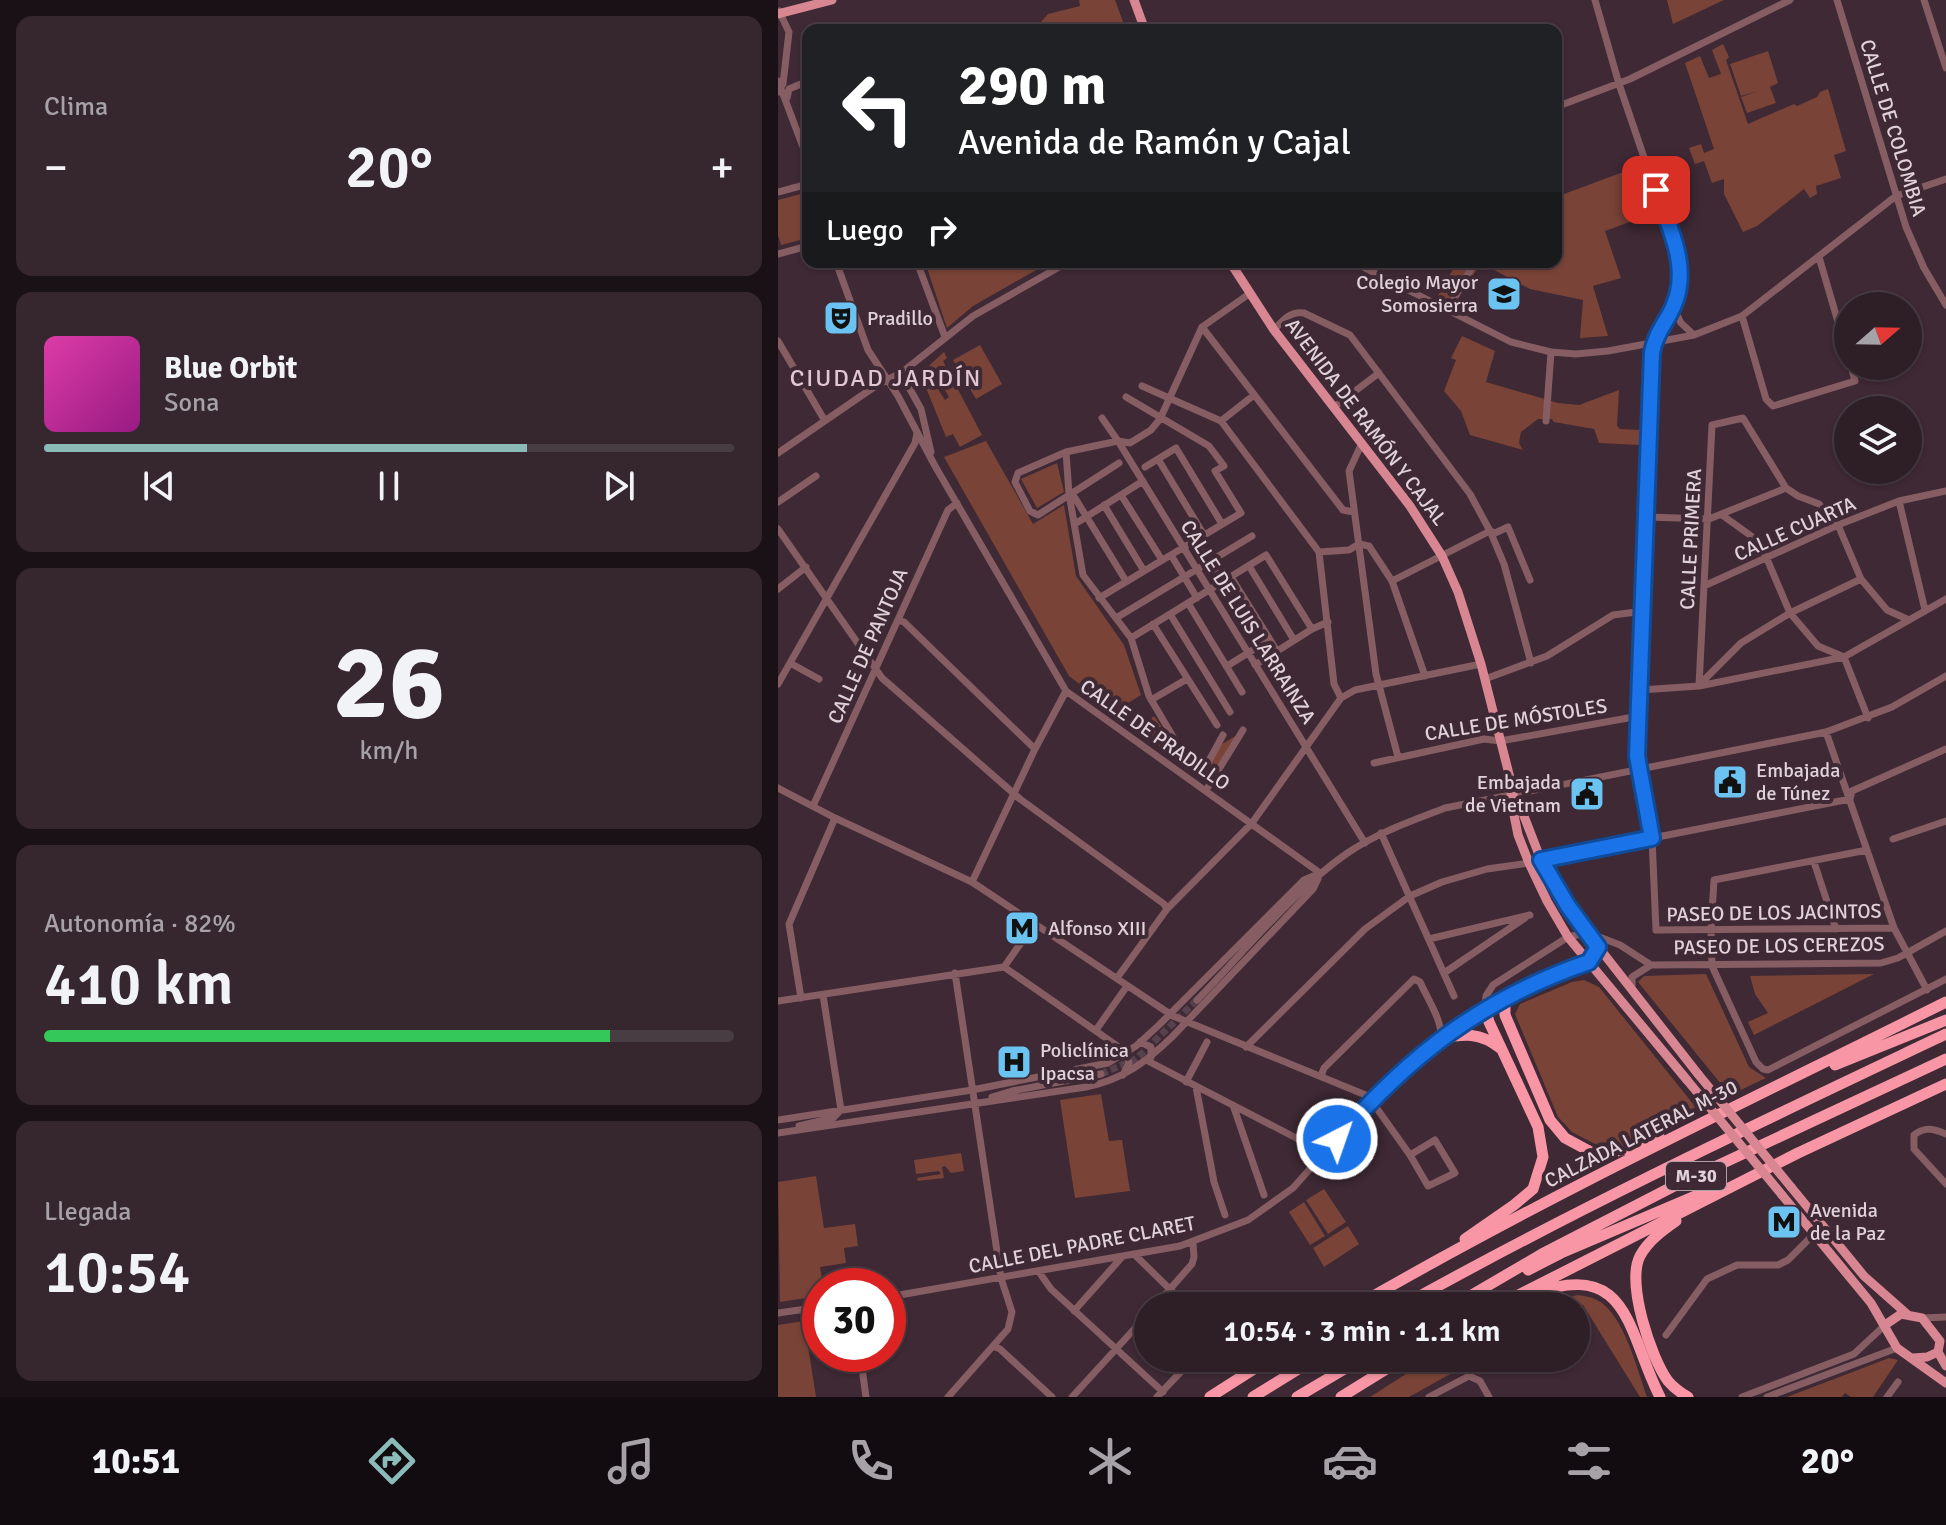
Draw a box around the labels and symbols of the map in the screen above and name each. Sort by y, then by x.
street label: CALLE DE COLOMBIA [1854,37,1932,219]
pin [1622,156,1690,224]
place label: Colegio Mayor Somosierra [1356,270,1479,318]
school or university icon: Colegio Mayor Somosierra [1485,275,1523,313]
north arrow [1834,292,1922,380]
theatre icon: Pradillo [822,299,860,337]
place label: Pradillo [867,306,933,331]
street label: AVENIDA DE RAMÓN Y CAJAL [1280,313,1452,531]
district label: CIUDAD JARDÍN [790,363,982,393]
street label: CALLE PRIMERA [1675,468,1707,610]
street label: CALLE CUARTA [1730,491,1860,567]
street label: CALLE DE LUIS LARRAINZA [1175,516,1321,728]
street label: CALLE DE PANTOJA [822,564,914,728]
street label: CALLE DE PRADILLO [1075,674,1235,796]
street label: CALLE DE MÓSTOLES [1423,693,1609,747]
place label: Embajada de Túnez [1756,758,1840,806]
public building icon: Embajada de Túnez [1711,763,1749,801]
place label: Embajada de Vietnam [1465,770,1561,818]
public building icon: Embajada de Vietnam [1568,775,1606,813]
street label: PASEO DE LOS JACINTOS [1666,899,1882,927]
metro station icon: Alfonso XIII [1003,909,1041,947]
place label: Alfonso XIII [1048,916,1147,941]
street label: PASEO DE LOS CEREZOS [1673,932,1885,960]
place label: Policlínica Ipacsa [1040,1038,1129,1086]
hospital icon: Policlínica Ipacsa [995,1043,1033,1081]
street label: CALZADA LATERAL M-30 [1540,1075,1742,1193]
position arrow [1295,1097,1379,1181]
road number: M-30 [1666,1162,1726,1190]
place label: Avenida de la Paz [1810,1198,1886,1246]
metro station icon: Avenida de la Paz [1765,1203,1803,1241]
street label: CALLE DEL PADRE CLARET [967,1211,1198,1279]
speed limit sign: 30 [802,1268,906,1372]

